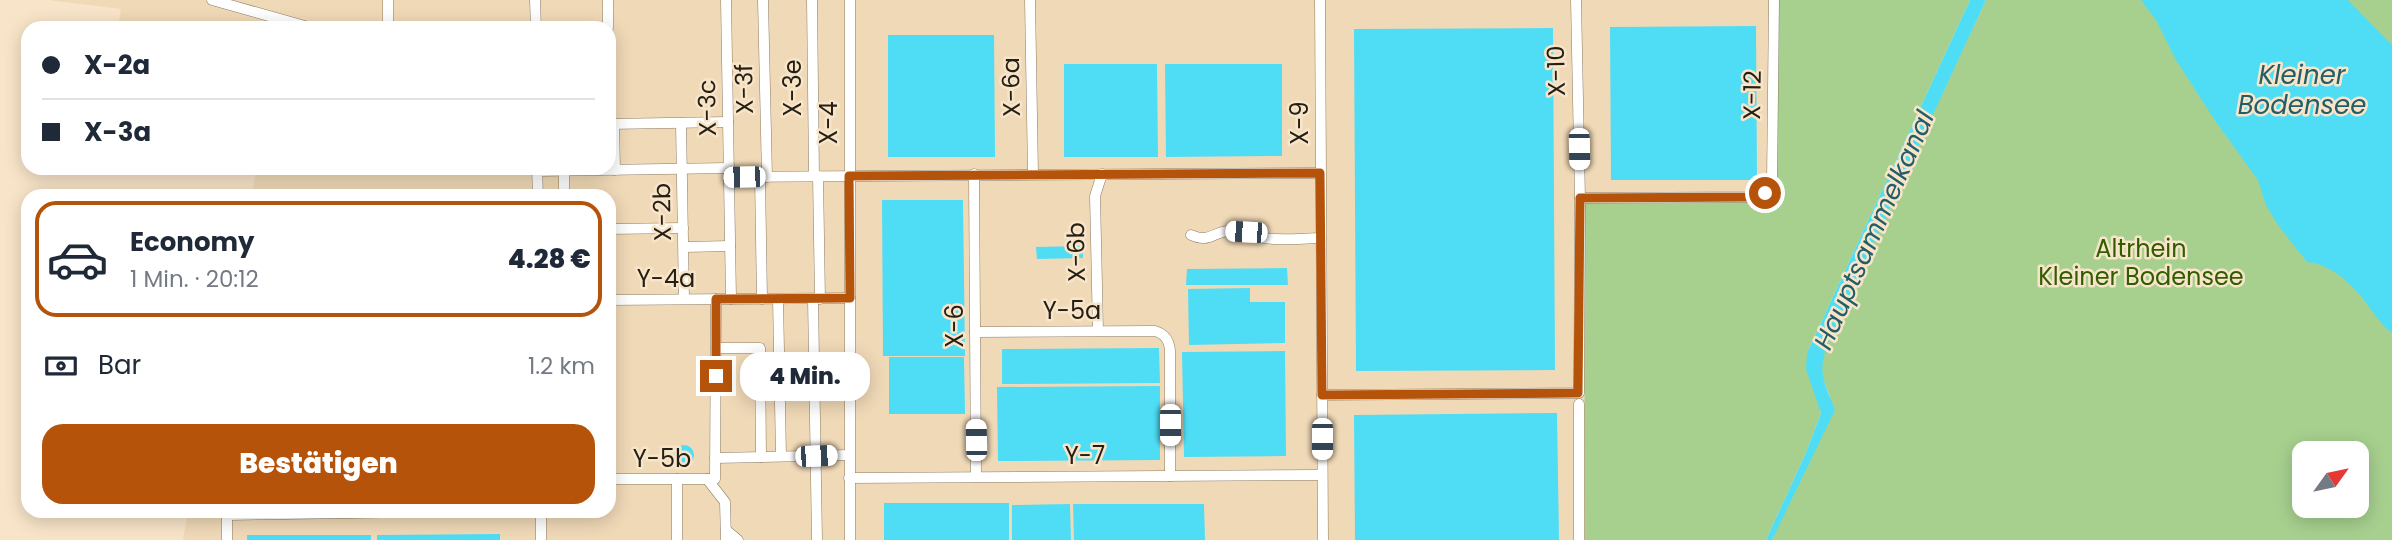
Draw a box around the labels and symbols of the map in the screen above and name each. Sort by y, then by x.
street label: X-10 [1539,45,1573,97]
street label: X-6a [994,57,1028,117]
water label: Kleiner Bodensee [2238,57,2366,123]
street label: X-3e [776,59,809,117]
street label: X-3f [727,64,761,114]
street label: X-12 [1735,70,1769,120]
street label: X-3c [690,79,724,137]
street label: X-4 [812,101,845,145]
street label: X-9 [1283,101,1316,145]
water label: Hauptsammelkanal [1805,104,1943,355]
car [1569,128,1590,170]
car [723,166,766,188]
route start [1749,177,1781,209]
street label: X-2b [645,183,679,241]
car [1225,220,1268,244]
street label: X-6b [1059,222,1093,282]
park label: Altrhein Kleiner Bodensee [2038,232,2244,293]
street label: Y-4a [637,262,695,295]
street label: Y-5a [1043,294,1101,327]
street label: X-6 [938,304,971,348]
callout: 4 Min. [740,352,870,400]
route end [700,360,732,392]
car [1160,404,1181,446]
car [1312,418,1333,460]
car [966,419,987,461]
street label: Y-7 [1065,439,1105,472]
north arrow [2292,441,2370,518]
street label: Y-5b [633,442,691,475]
car [795,445,838,467]

